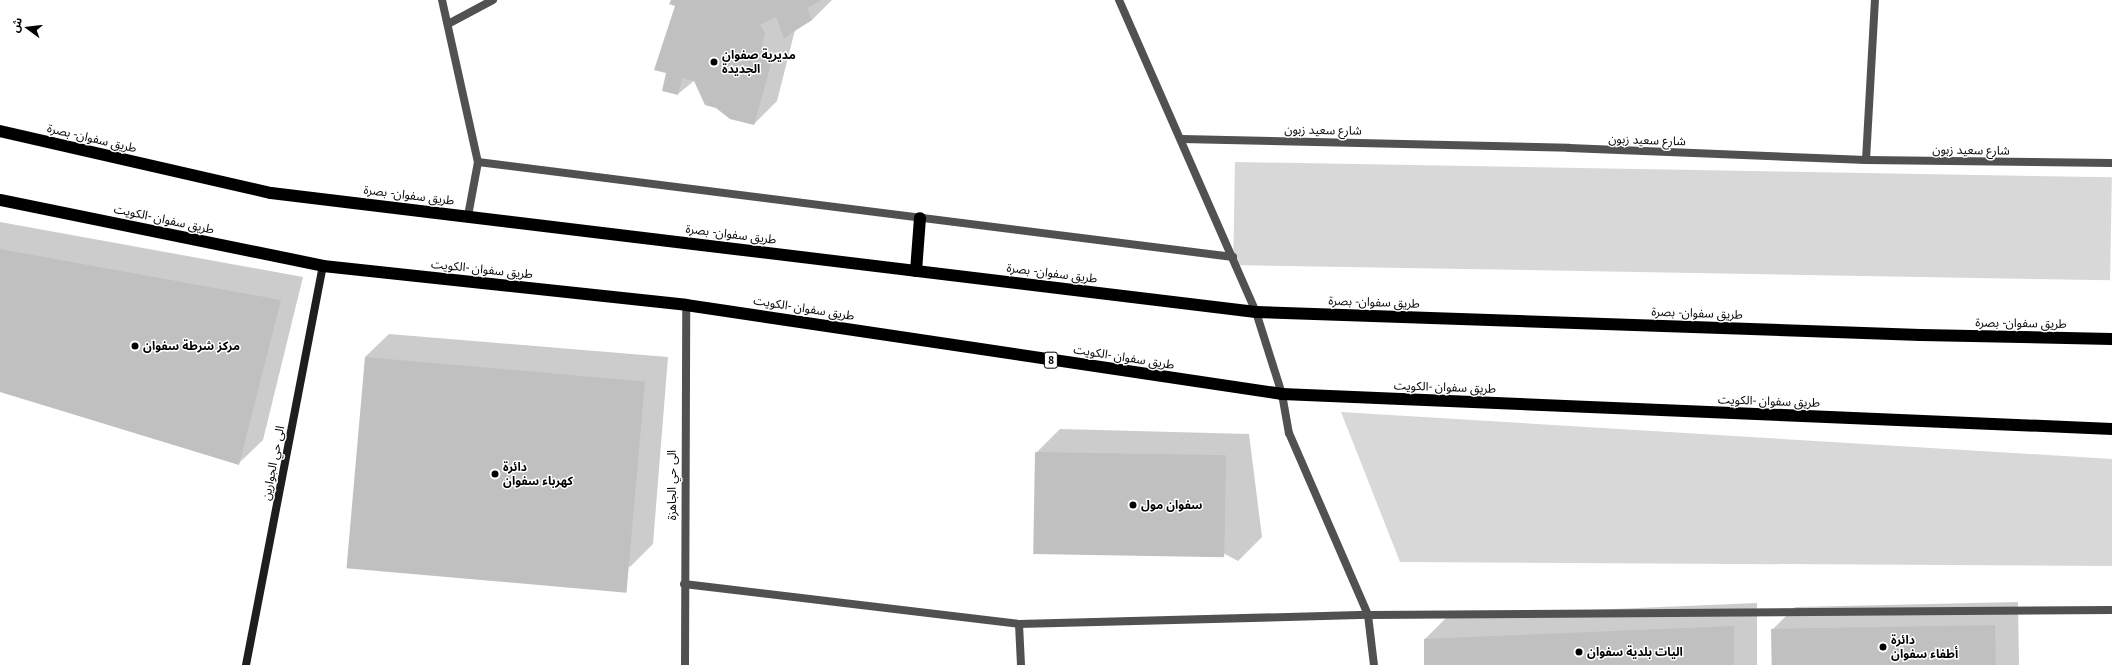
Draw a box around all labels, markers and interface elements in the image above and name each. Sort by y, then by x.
north arrow [8,8,48,48]
text: ش [8,16,25,34]
place label: مديرية صفوان الجديدة [722,48,796,76]
marker: مديرية صفوان الجديدة [709,57,719,67]
street label: طريق سفوان- بصرة [45,121,139,155]
street label: شارع سعيد زبون [1284,122,1362,138]
street label: شارع سعيد زبون [1608,131,1686,149]
street label: شارع سعيد زبون [1932,142,2010,158]
street label: طريق سفوان- بصرة [362,182,456,208]
street label: طريق سفوان -الكويت [112,201,216,237]
street label: طريق سفوان- بصرة [684,221,778,247]
street label: طريق سفوان -الكويت [430,256,534,282]
street label: طريق سفوان- بصرة [1005,260,1099,286]
street label: طريق سفوان -الكويت [752,293,856,323]
street label: طريق سفوان- بصرة [1328,293,1420,311]
street label: طريق سفوان- بصرة [1651,304,1743,322]
street label: طريق سفوان- بصرة [1975,315,2067,331]
place label: مركز شرطة سفوان [143,339,240,353]
marker: مركز شرطة سفوان [130,341,140,351]
street label: طريق سفوان -الكويت [1072,342,1176,372]
road number: 8 [1043,351,1059,369]
street label: طريق سفوان -الكويت [1393,378,1497,396]
street label: طريق سفوان -الكويت [1717,392,1821,410]
street label: الى حي الجوارين [259,424,287,502]
street label: الى حي الجاهزة [665,450,679,520]
place label: دائرة كهرباء سفوان [503,460,573,488]
marker: دائرة كهرباء سفوان [490,469,500,479]
place label: سفوان مول [1141,498,1202,512]
marker: سفوان مول [1128,500,1138,510]
place label: دائرة أطفاء سفوان [1891,633,1958,661]
marker: دائرة أطفاء سفوان [1878,642,1888,652]
place label: اليات بلدية سفوان [1587,645,1683,659]
marker: اليات بلدية سفوان [1574,647,1584,657]

